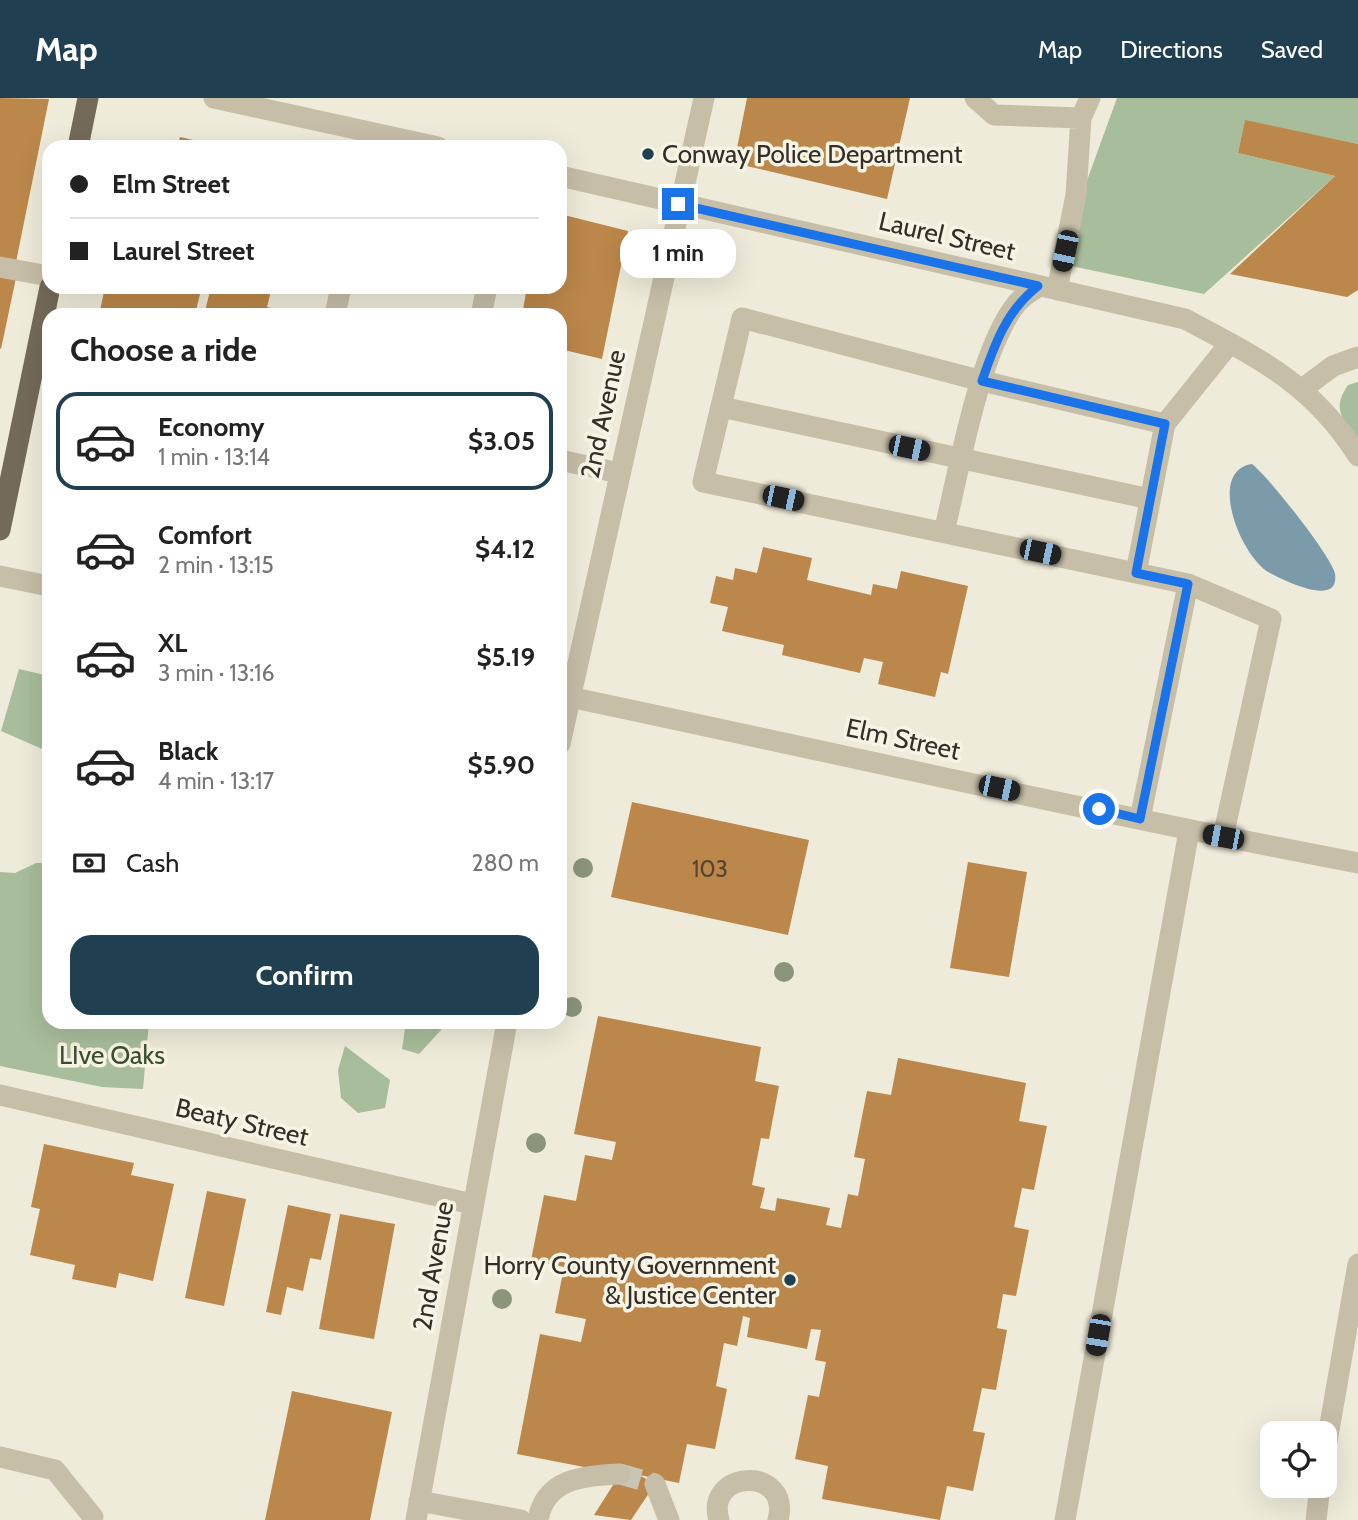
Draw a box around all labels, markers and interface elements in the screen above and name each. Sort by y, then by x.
text: Map [35,29,98,69]
text: Map [1038,35,1082,64]
text: Directions [1120,35,1223,64]
text: Saved [1261,35,1323,64]
place label: Conway Police Department [662,138,963,170]
marker: Conway Police Department [640,146,656,162]
text: Elm Street [112,168,230,200]
route end [662,188,694,220]
street label: Laurel Street [876,205,1019,267]
callout: 1 min [620,228,736,278]
car [1051,228,1080,274]
text: Laurel Street [112,235,254,267]
text: 1 min [652,239,704,267]
text: Choose a ride [70,330,257,369]
street label: 2nd Avenue [574,347,632,481]
icon: car [74,410,137,473]
text: Economy [158,411,264,443]
text: $3.05 [468,425,535,457]
car [887,433,932,463]
text: 1 min · 13:14 [158,443,270,471]
car [761,483,806,513]
icon: car [74,518,137,581]
text: Comfort [158,519,252,551]
text: $4.12 [475,533,535,565]
car [1018,537,1063,567]
text: 2 min · 13:15 [158,551,274,579]
icon: car [74,626,137,689]
text: XL [158,627,187,659]
text: $5.19 [476,641,535,673]
text: 3 min · 13:16 [158,659,275,687]
street label: Elm Street [843,711,963,767]
icon: car [74,734,137,797]
text: Black [158,735,218,767]
text: $5.90 [468,749,535,781]
text: 4 min · 13:17 [158,767,274,795]
car [977,773,1022,803]
route start [1083,793,1115,825]
car [1201,823,1246,851]
icon: cash [70,844,108,882]
text: Cash [126,847,179,879]
text: 280 m [472,849,539,877]
house number: 103 [692,855,728,883]
button: Confirm [70,935,539,1015]
park label: LIve Oaks [59,1039,165,1071]
street label: Beaty Street [172,1091,312,1153]
street label: 2nd Avenue [406,1199,460,1333]
place label: Horry County Government & Justice Center [483,1249,777,1311]
marker: Horry County Government & Justice Center [782,1272,798,1288]
car [1085,1312,1112,1358]
map controls [1260,1421,1337,1498]
button: locate [1260,1421,1337,1498]

